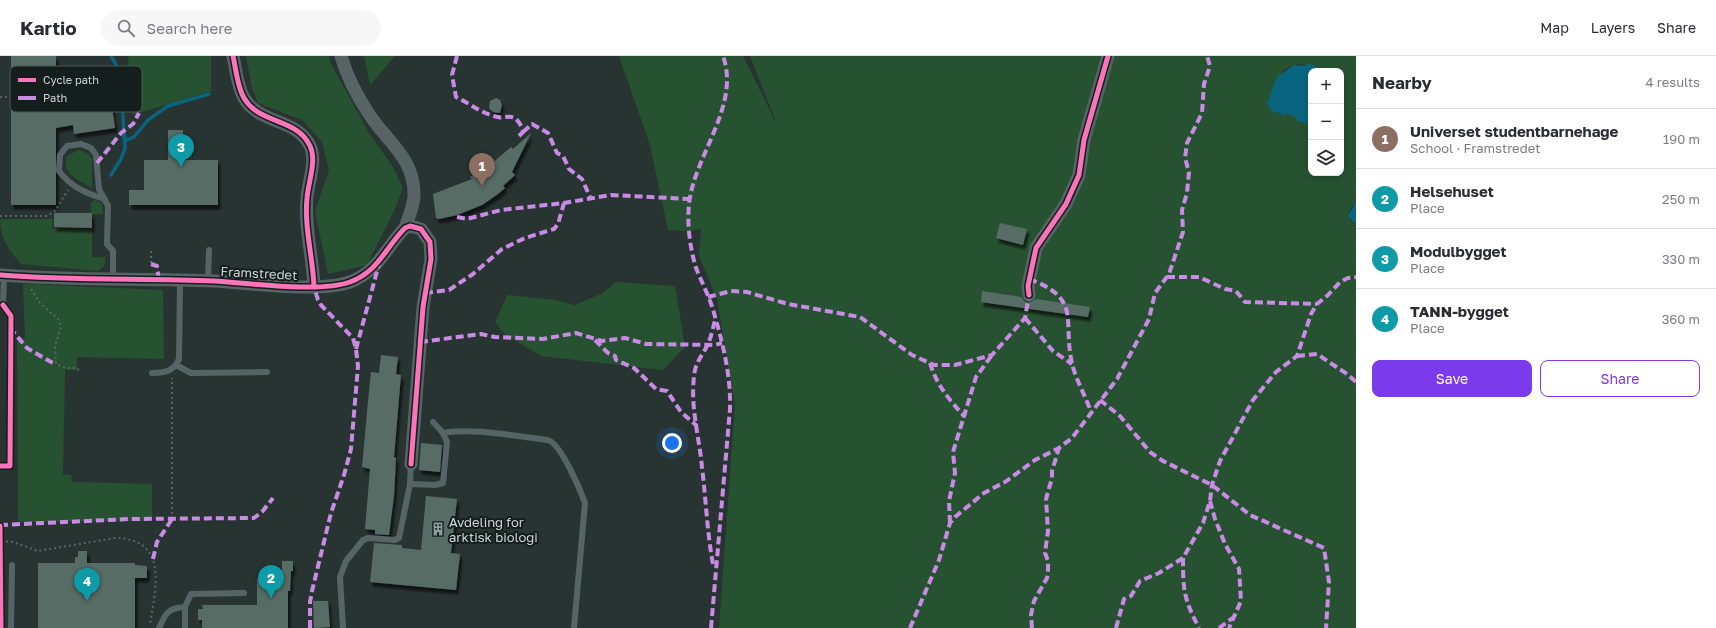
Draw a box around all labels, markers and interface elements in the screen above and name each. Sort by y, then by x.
search box [101,10,381,46]
text: Kartio [20,16,77,39]
icon: search [115,17,137,39]
text: Search here [147,19,233,37]
text: Map [1540,19,1569,36]
text: Layers [1591,19,1635,36]
text: Share [1657,19,1696,36]
legend [10,66,142,112]
map controls [1308,68,1344,176]
button: + [1308,68,1344,104]
text: Nearby [1372,72,1432,93]
text: Cycle path [43,73,99,86]
text: 4 results [1646,74,1700,90]
text: Path [43,91,67,104]
button: − [1308,104,1344,140]
text: Universet studentbarnehage [1410,122,1618,140]
text: 1 [1382,131,1388,147]
text: 190 m [1663,131,1700,147]
pin: 3 [168,134,194,167]
button: layers [1308,140,1344,176]
text: School · Framstredet [1410,140,1540,156]
pin: 1 [469,153,495,186]
text: Helsehuset [1410,182,1494,200]
text: 2 [1381,191,1389,207]
text: 250 m [1662,191,1700,207]
text: Place [1410,200,1445,216]
text: Modulbygget [1410,242,1506,260]
text: 3 [1381,251,1389,267]
text: 330 m [1662,251,1700,267]
text: Place [1410,260,1445,276]
street label: Framstredet [220,263,298,283]
text: TANN-bygget [1410,302,1509,320]
text: 4 [1381,311,1389,327]
text: 360 m [1662,311,1700,327]
text: Place [1410,320,1445,336]
button: Save [1372,360,1532,397]
button: Share [1540,360,1700,397]
your location [662,433,682,453]
place label: Avdeling for arktisk biologi [449,514,538,545]
building icon: Avdeling for arktisk biologi [430,521,446,537]
pin: 2 [258,565,284,598]
pin: 4 [74,568,100,601]

